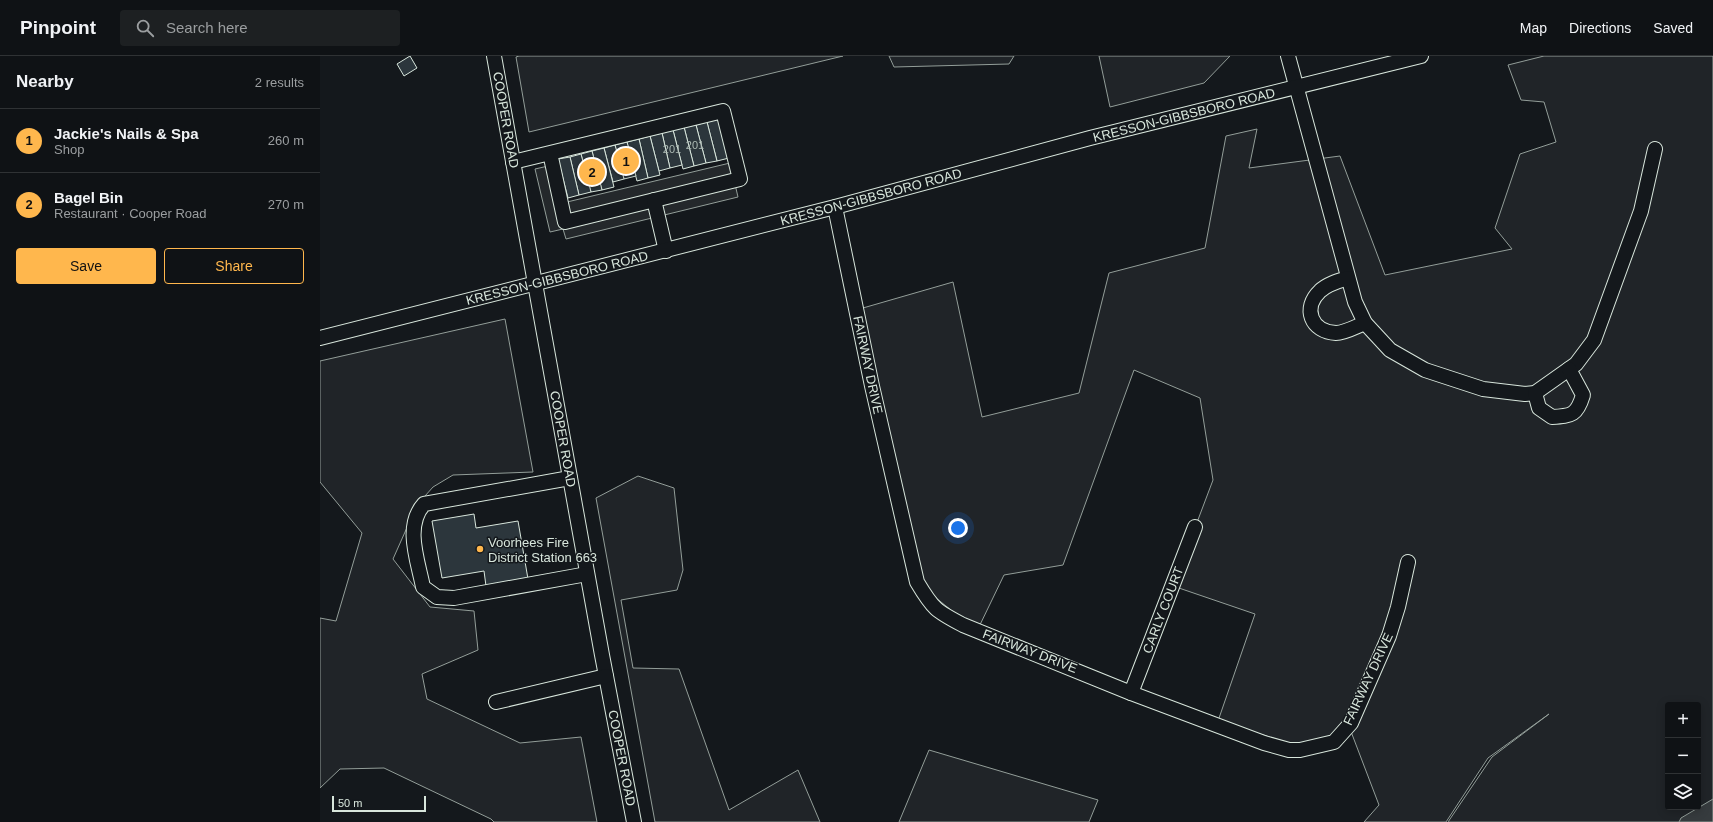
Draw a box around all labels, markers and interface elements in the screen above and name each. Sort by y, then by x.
search box [120,10,400,46]
text: Pinpoint [20,17,96,38]
icon: search [134,17,156,39]
text: Search here [166,19,248,36]
text: Map [1520,20,1547,36]
text: Directions [1569,20,1631,36]
text: Saved [1653,20,1693,36]
street label: COOPER ROAD [490,71,522,169]
text: Nearby [16,72,74,91]
text: 2 results [255,75,304,90]
street label: KRESSON-GIBBSBORO ROAD [1091,85,1277,145]
text: Jackie's Nails & Spa [54,125,199,142]
text: 1 [25,133,33,148]
text: 260 m [268,133,304,148]
house number: 201 [686,139,704,151]
text: Shop [54,142,84,157]
house number: 201 [663,143,681,155]
pin: 1 [613,146,639,176]
pin: 2 [579,157,605,187]
street label: KRESSON-GIBBSBORO ROAD [779,166,963,228]
text: Bagel Bin [54,189,123,206]
text: 2 [25,197,33,212]
text: 270 m [268,197,304,212]
text: Restaurant · Cooper Road [54,206,206,221]
button: Save [16,248,156,284]
button: Share [164,248,304,284]
street label: KRESSON-GIBBSBORO ROAD [464,248,650,308]
street label: FAIRWAY DRIVE [850,315,886,416]
street label: COOPER ROAD [547,390,579,488]
your location [948,518,968,538]
place label: Voorhees Fire District Station 663 [488,535,597,565]
marker: Voorhees Fire District Station 663 [475,544,485,554]
street label: CARLY COURT [1140,564,1186,656]
street label: FAIRWAY DRIVE [981,626,1080,676]
street label: FAIRWAY DRIVE [1340,630,1396,727]
map controls [1665,702,1701,810]
button: + [1665,702,1701,738]
street label: COOPER ROAD [605,709,639,807]
button: − [1665,738,1701,774]
button: layers [1665,774,1701,810]
scale bar [332,794,426,813]
text: 50 m [338,797,362,809]

